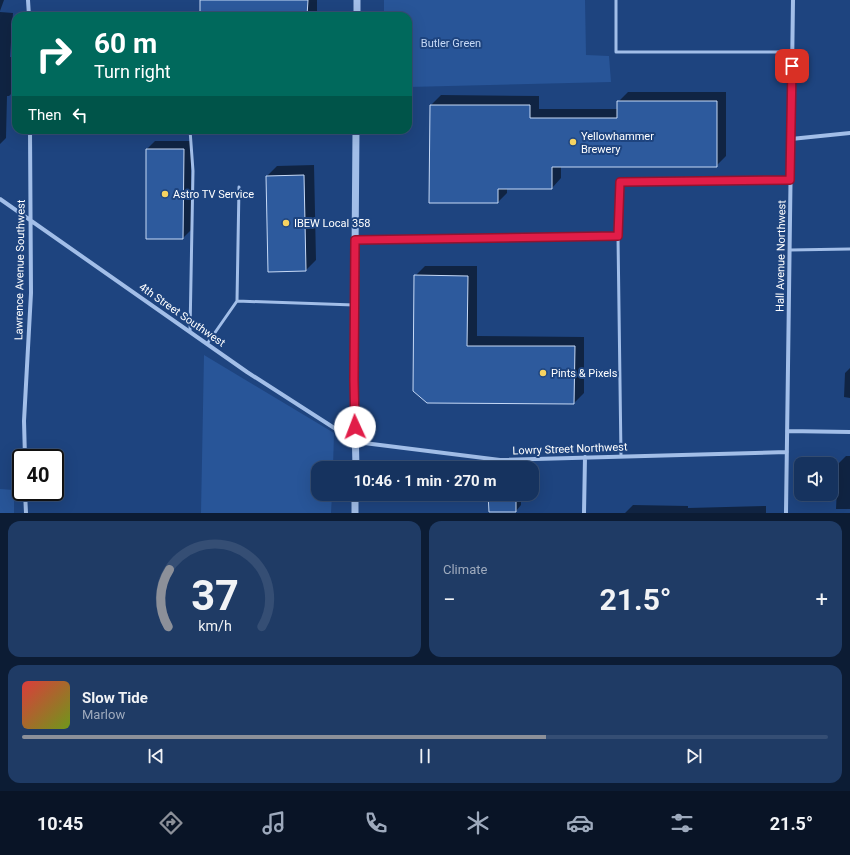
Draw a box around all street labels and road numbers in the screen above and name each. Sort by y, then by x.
street label: Lawrence Avenue Southwest [12,199,28,340]
street label: Hall Avenue Northwest [774,200,788,312]
street label: 4th Street Southwest [136,280,228,350]
street label: Lowry Street Northwest [512,440,628,458]

